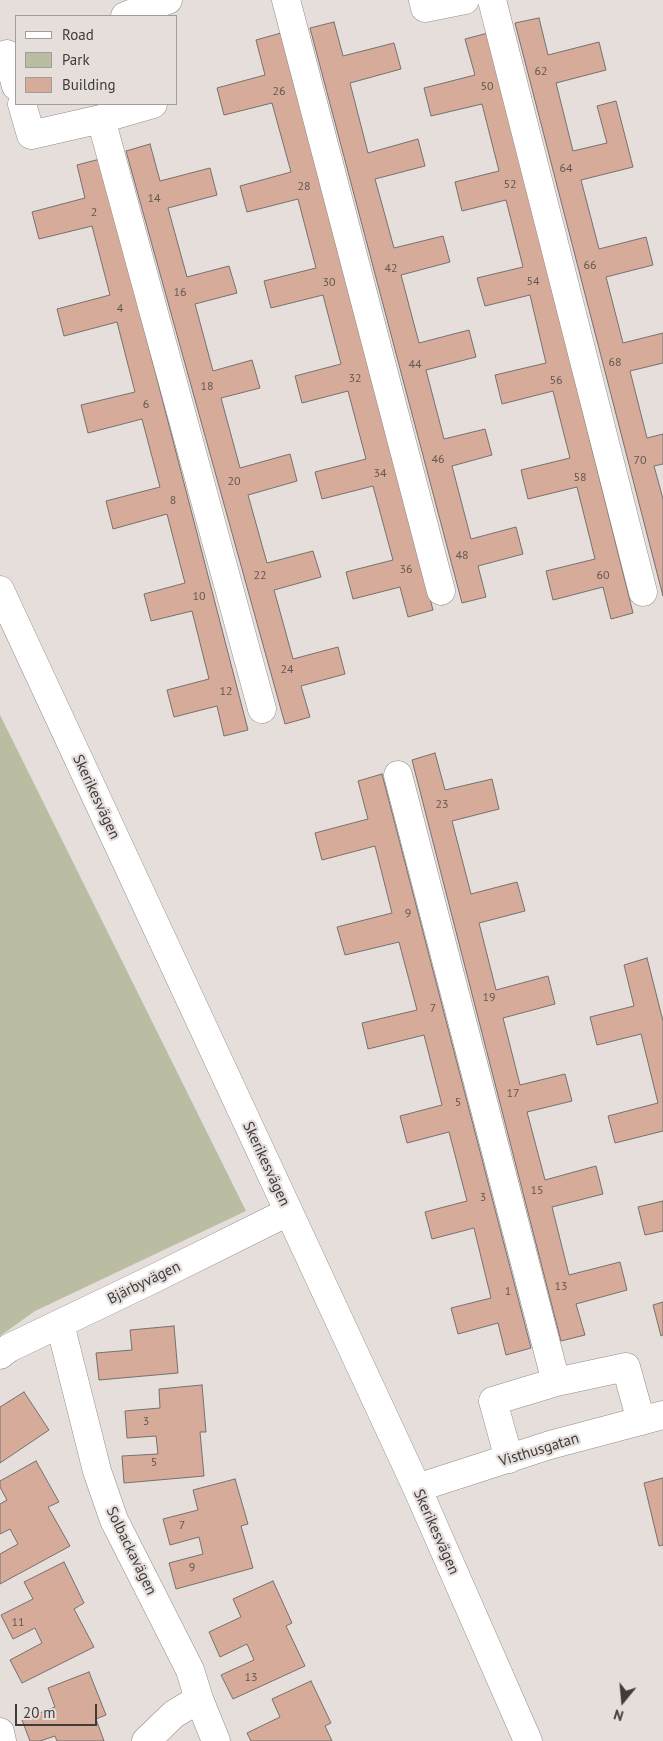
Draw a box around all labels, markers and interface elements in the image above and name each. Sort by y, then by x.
legend [15,15,178,105]
text: Road [62,25,94,44]
text: Park [62,50,90,69]
house number: 62 [534,65,548,79]
text: Building [62,75,116,94]
house number: 50 [480,80,494,94]
house number: 26 [272,85,286,99]
house number: 64 [559,162,573,176]
house number: 52 [503,178,517,192]
house number: 28 [297,180,311,194]
house number: 14 [147,192,161,206]
house number: 2 [91,206,97,220]
house number: 66 [583,259,597,273]
house number: 42 [384,262,398,276]
house number: 54 [526,275,540,289]
house number: 30 [322,276,336,290]
house number: 16 [173,286,187,300]
house number: 4 [117,302,123,316]
house number: 68 [608,356,622,370]
house number: 44 [408,358,422,372]
house number: 32 [348,372,362,386]
house number: 56 [549,374,563,388]
house number: 18 [200,380,214,394]
house number: 6 [143,398,149,412]
house number: 46 [431,453,445,467]
house number: 70 [633,454,647,468]
house number: 34 [373,467,387,481]
house number: 58 [573,471,587,485]
house number: 20 [227,475,241,489]
house number: 8 [170,494,176,508]
house number: 48 [455,549,469,563]
house number: 36 [399,563,413,577]
house number: 22 [253,569,267,583]
house number: 60 [596,569,610,583]
house number: 10 [192,590,206,604]
house number: 24 [280,663,294,677]
house number: 12 [219,685,233,699]
street label: Skerikesvägen [69,752,123,842]
house number: 23 [435,798,449,812]
house number: 9 [405,907,411,921]
house number: 19 [482,991,496,1005]
house number: 7 [430,1002,436,1016]
house number: 17 [506,1087,520,1101]
house number: 5 [455,1096,461,1110]
street label: Skerikesvägen [239,1119,293,1209]
house number: 15 [530,1184,544,1198]
house number: 3 [480,1191,486,1205]
street label: Bjärbyvägen [105,1258,183,1308]
house number: 13 [554,1280,568,1294]
house number: 1 [505,1285,511,1299]
house number: 3 [143,1415,149,1429]
street label: Visthusgatan [497,1429,581,1471]
house number: 5 [151,1456,157,1470]
street label: Skerikesvägen [409,1487,463,1577]
street label: Solbackavägen [102,1504,160,1598]
house number: 7 [179,1519,185,1533]
house number: 9 [189,1561,195,1575]
house number: 11 [11,1616,25,1630]
house number: 13 [244,1671,258,1685]
north arrow [598,1676,648,1726]
scale bar [18,1694,100,1726]
text: 20 m [23,1703,56,1722]
text: N [612,1705,626,1725]

